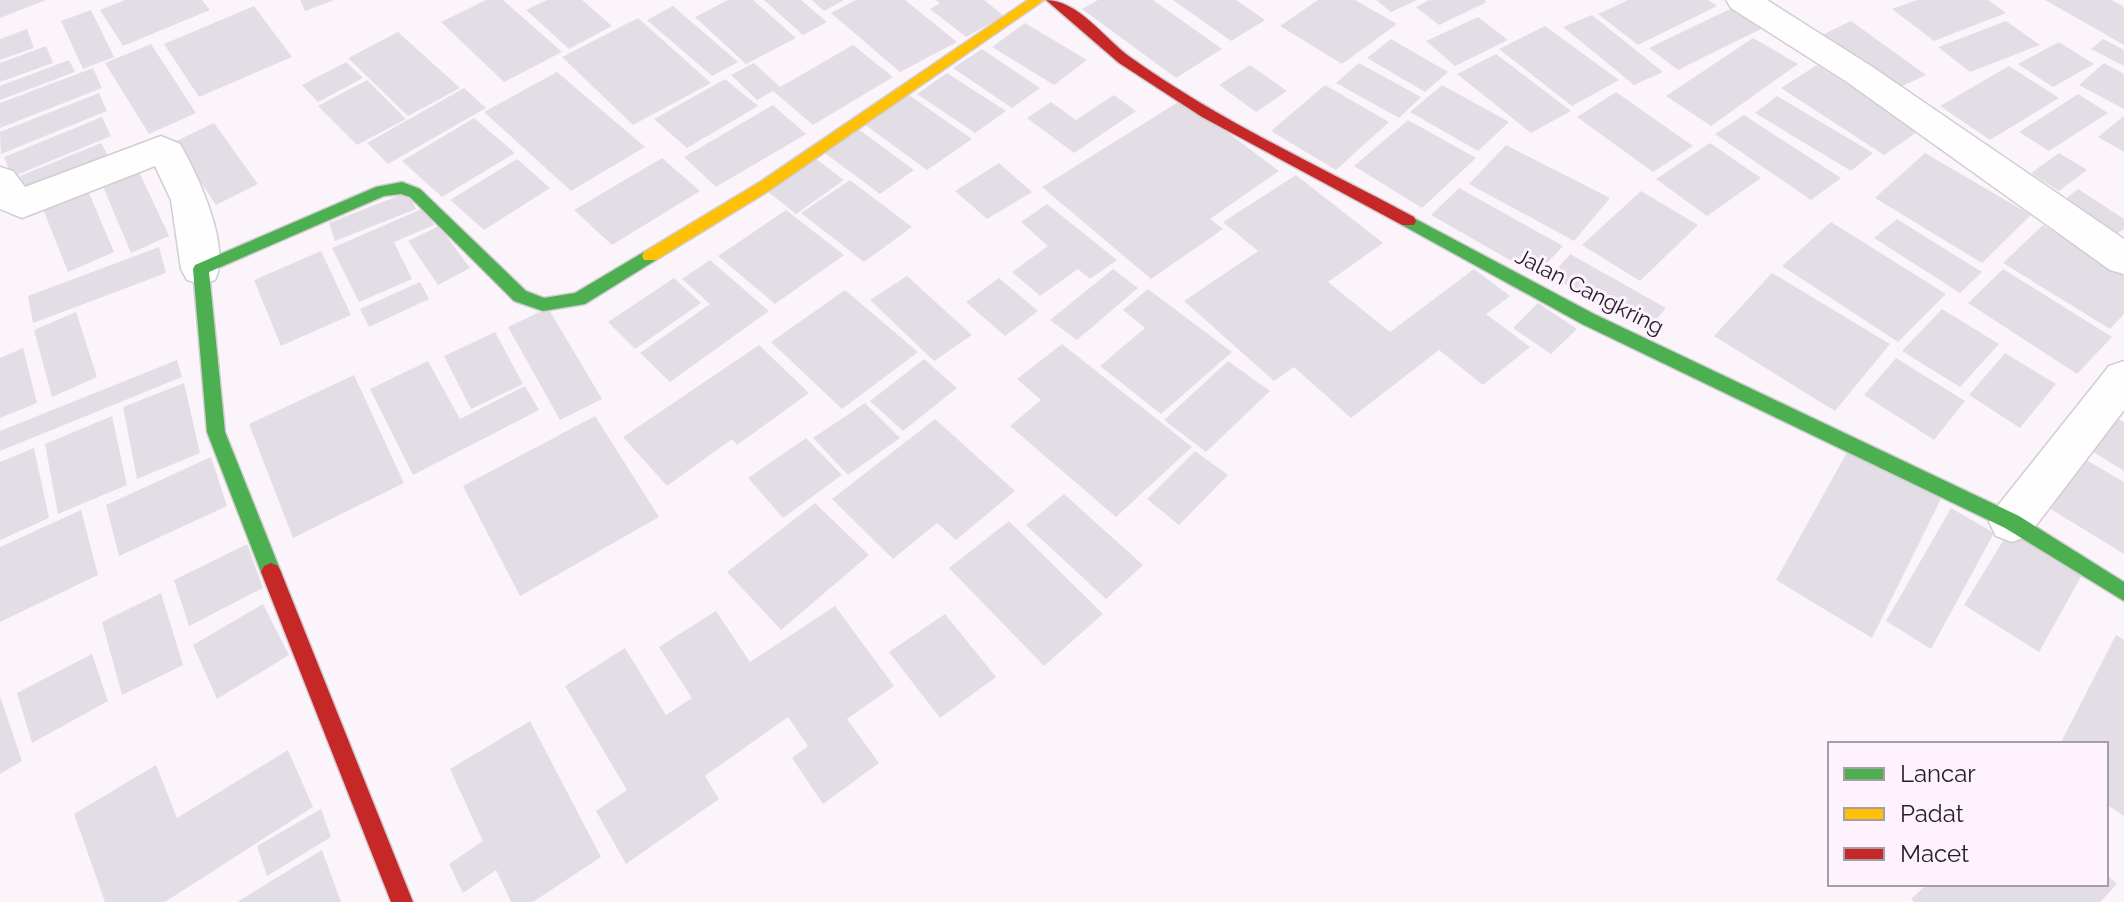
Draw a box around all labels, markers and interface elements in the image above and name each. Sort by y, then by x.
street label: Jalan Cangkring [1512,242,1668,340]
legend [1828,742,2108,886]
text: Lancar [1900,759,1976,788]
text: Padat [1900,799,1964,828]
text: Macet [1900,839,1969,868]

